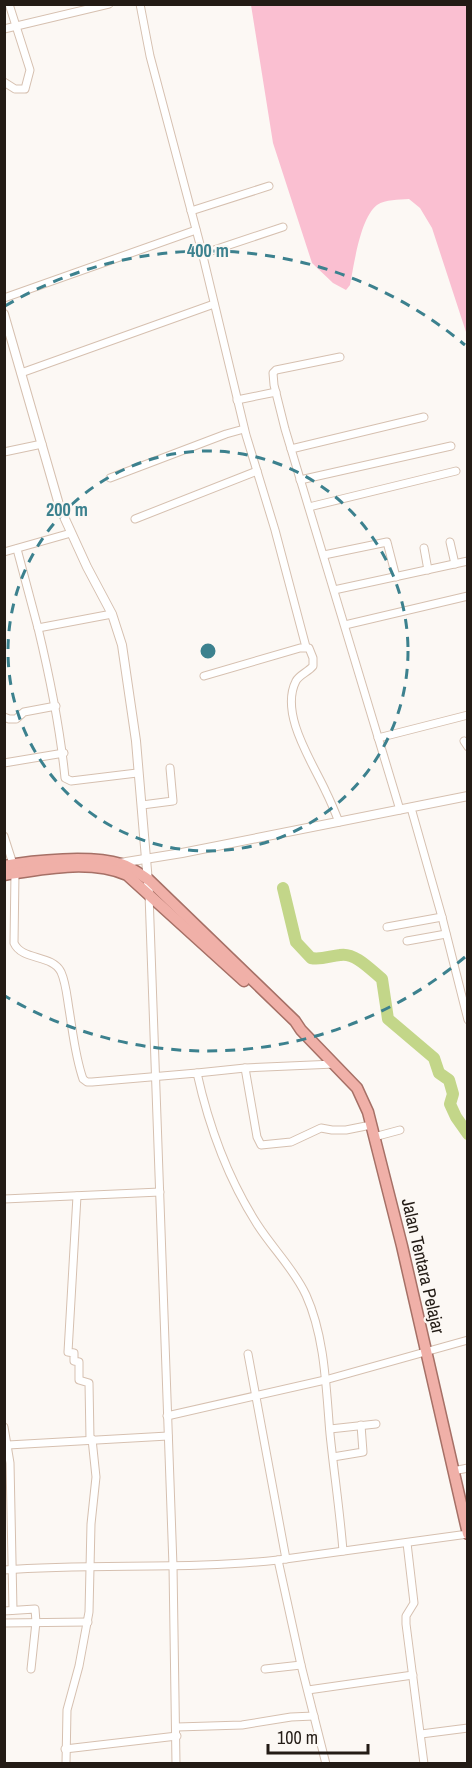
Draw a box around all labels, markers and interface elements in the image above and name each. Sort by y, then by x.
text: 400 m [187,238,229,263]
text: 200 m [46,497,88,522]
centre of rings [198,641,218,661]
street label: Jalan Tentara Pelajar [396,1196,451,1336]
scale bar [268,1717,368,1755]
text: 100 m [277,1725,318,1750]

